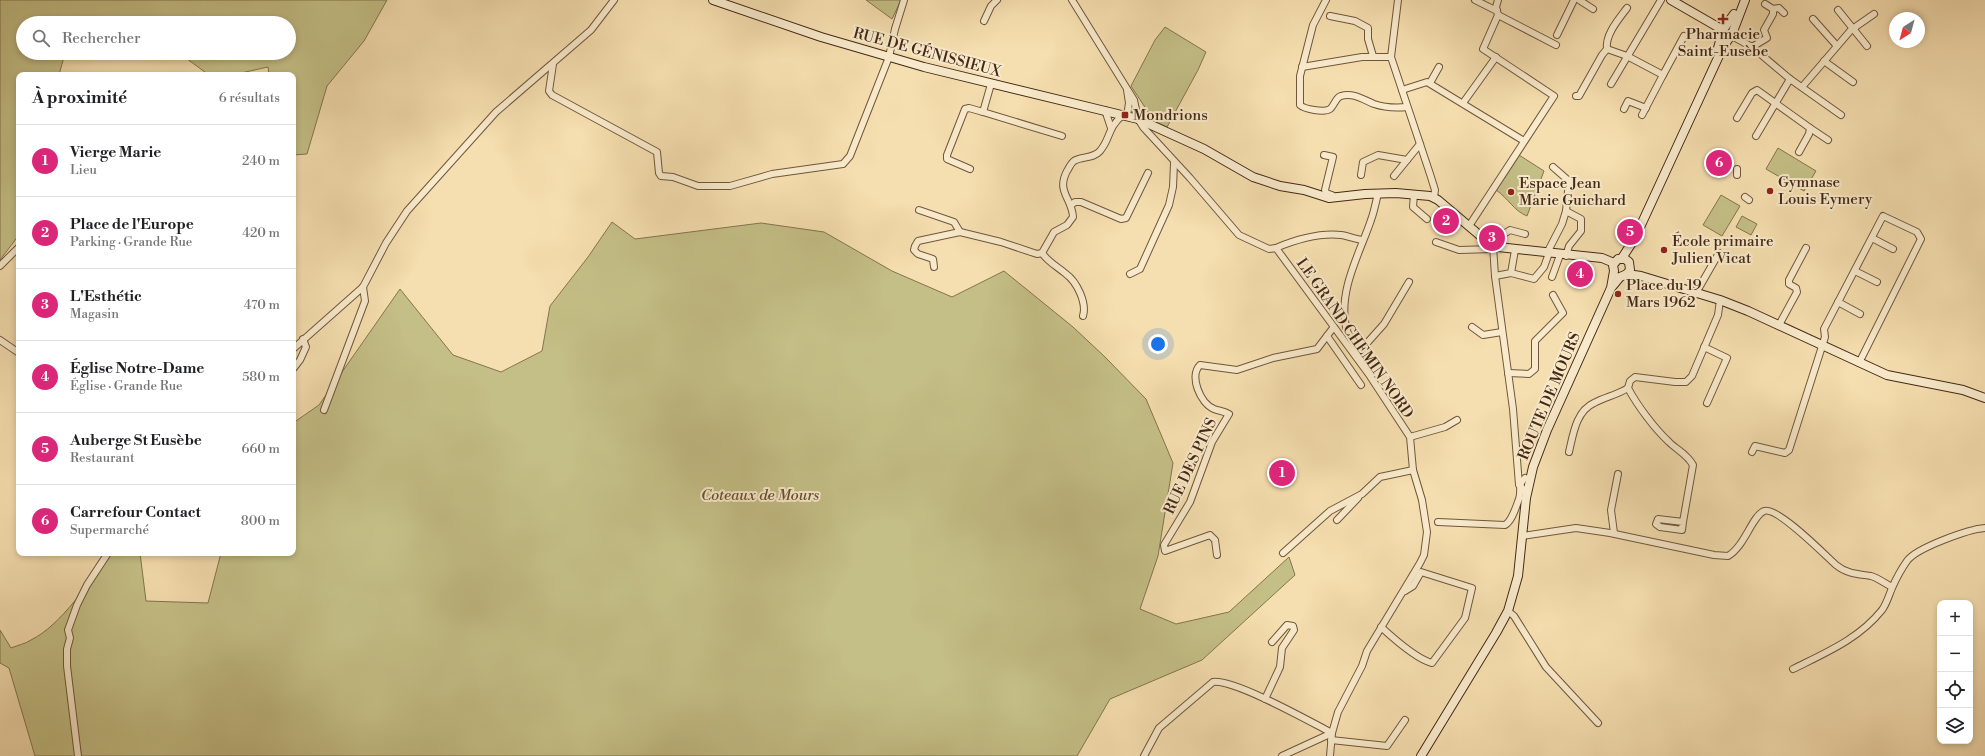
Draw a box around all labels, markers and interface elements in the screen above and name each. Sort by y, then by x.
north arrow [1889,12,1925,48]
marker: Pharmacie Saint-Eusèbe [1718,14,1728,24]
search box [16,16,296,60]
street label: RUE DE GÉNISSIEUX [851,23,1004,82]
place label: Pharmacie Saint-Eusèbe [1678,25,1768,61]
icon: search [30,27,52,49]
text: Rechercher [62,29,141,48]
text: À proximité [32,87,127,109]
text: 6 résultats [219,90,280,106]
place label: Mondrions [1133,106,1208,125]
marker: Mondrions [1120,110,1130,120]
text: Vierge Marie [70,143,161,162]
pin: 6 [1706,148,1732,178]
text: 1 [42,153,48,169]
text: 240 m [242,153,280,169]
text: Lieu [70,162,97,178]
place label: Gymnase Louis Eymery [1778,173,1873,209]
place label: Espace Jean Marie Guichard [1519,174,1626,210]
marker: Gymnase Louis Eymery [1765,186,1775,196]
marker: Espace Jean Marie Guichard [1506,187,1516,197]
pin: 2 [1433,206,1459,236]
text: Place de l'Europe [70,215,194,234]
pin: 5 [1617,217,1643,247]
pin: 3 [1479,223,1505,253]
text: 2 [41,225,49,241]
text: 420 m [242,225,280,241]
place label: École primaire Julien Vicat [1671,231,1774,268]
text: Parking · Grande Rue [70,234,192,250]
marker: École primaire Julien Vicat [1659,245,1669,255]
street label: LE GRAND CHEMIN NORD [1292,254,1417,422]
pin: 4 [1567,259,1593,289]
place label: Place du 19 Mars 1962 [1626,276,1702,312]
text: L'Esthétic [70,287,142,306]
marker: Place du 19 Mars 1962 [1613,289,1623,299]
text: 3 [41,297,49,313]
text: 470 m [244,297,280,313]
text: Magasin [70,306,119,322]
street label: ROUTE DE MOURS [1514,329,1585,463]
your location [1148,334,1168,354]
text: Église Notre-Dame [70,359,204,378]
text: 4 [41,369,49,385]
text: 580 m [242,369,280,385]
text: Église · Grande Rue [70,378,183,394]
street label: RUE DES PINS [1160,415,1221,517]
text: Auberge St Eusèbe [70,431,202,450]
text: 5 [41,441,49,457]
text: 660 m [242,441,280,457]
text: Restaurant [70,450,135,466]
pin: 1 [1269,458,1295,488]
park label: Coteaux de Mours [701,486,819,505]
text: Carrefour Contact [70,503,201,522]
text: 6 [41,513,49,529]
text: 800 m [241,513,280,529]
text: Supermarché [70,522,149,538]
map controls [1937,600,1973,744]
button: + [1937,600,1973,636]
button: − [1937,636,1973,672]
button: locate [1937,672,1973,708]
button: layers [1937,708,1973,744]

